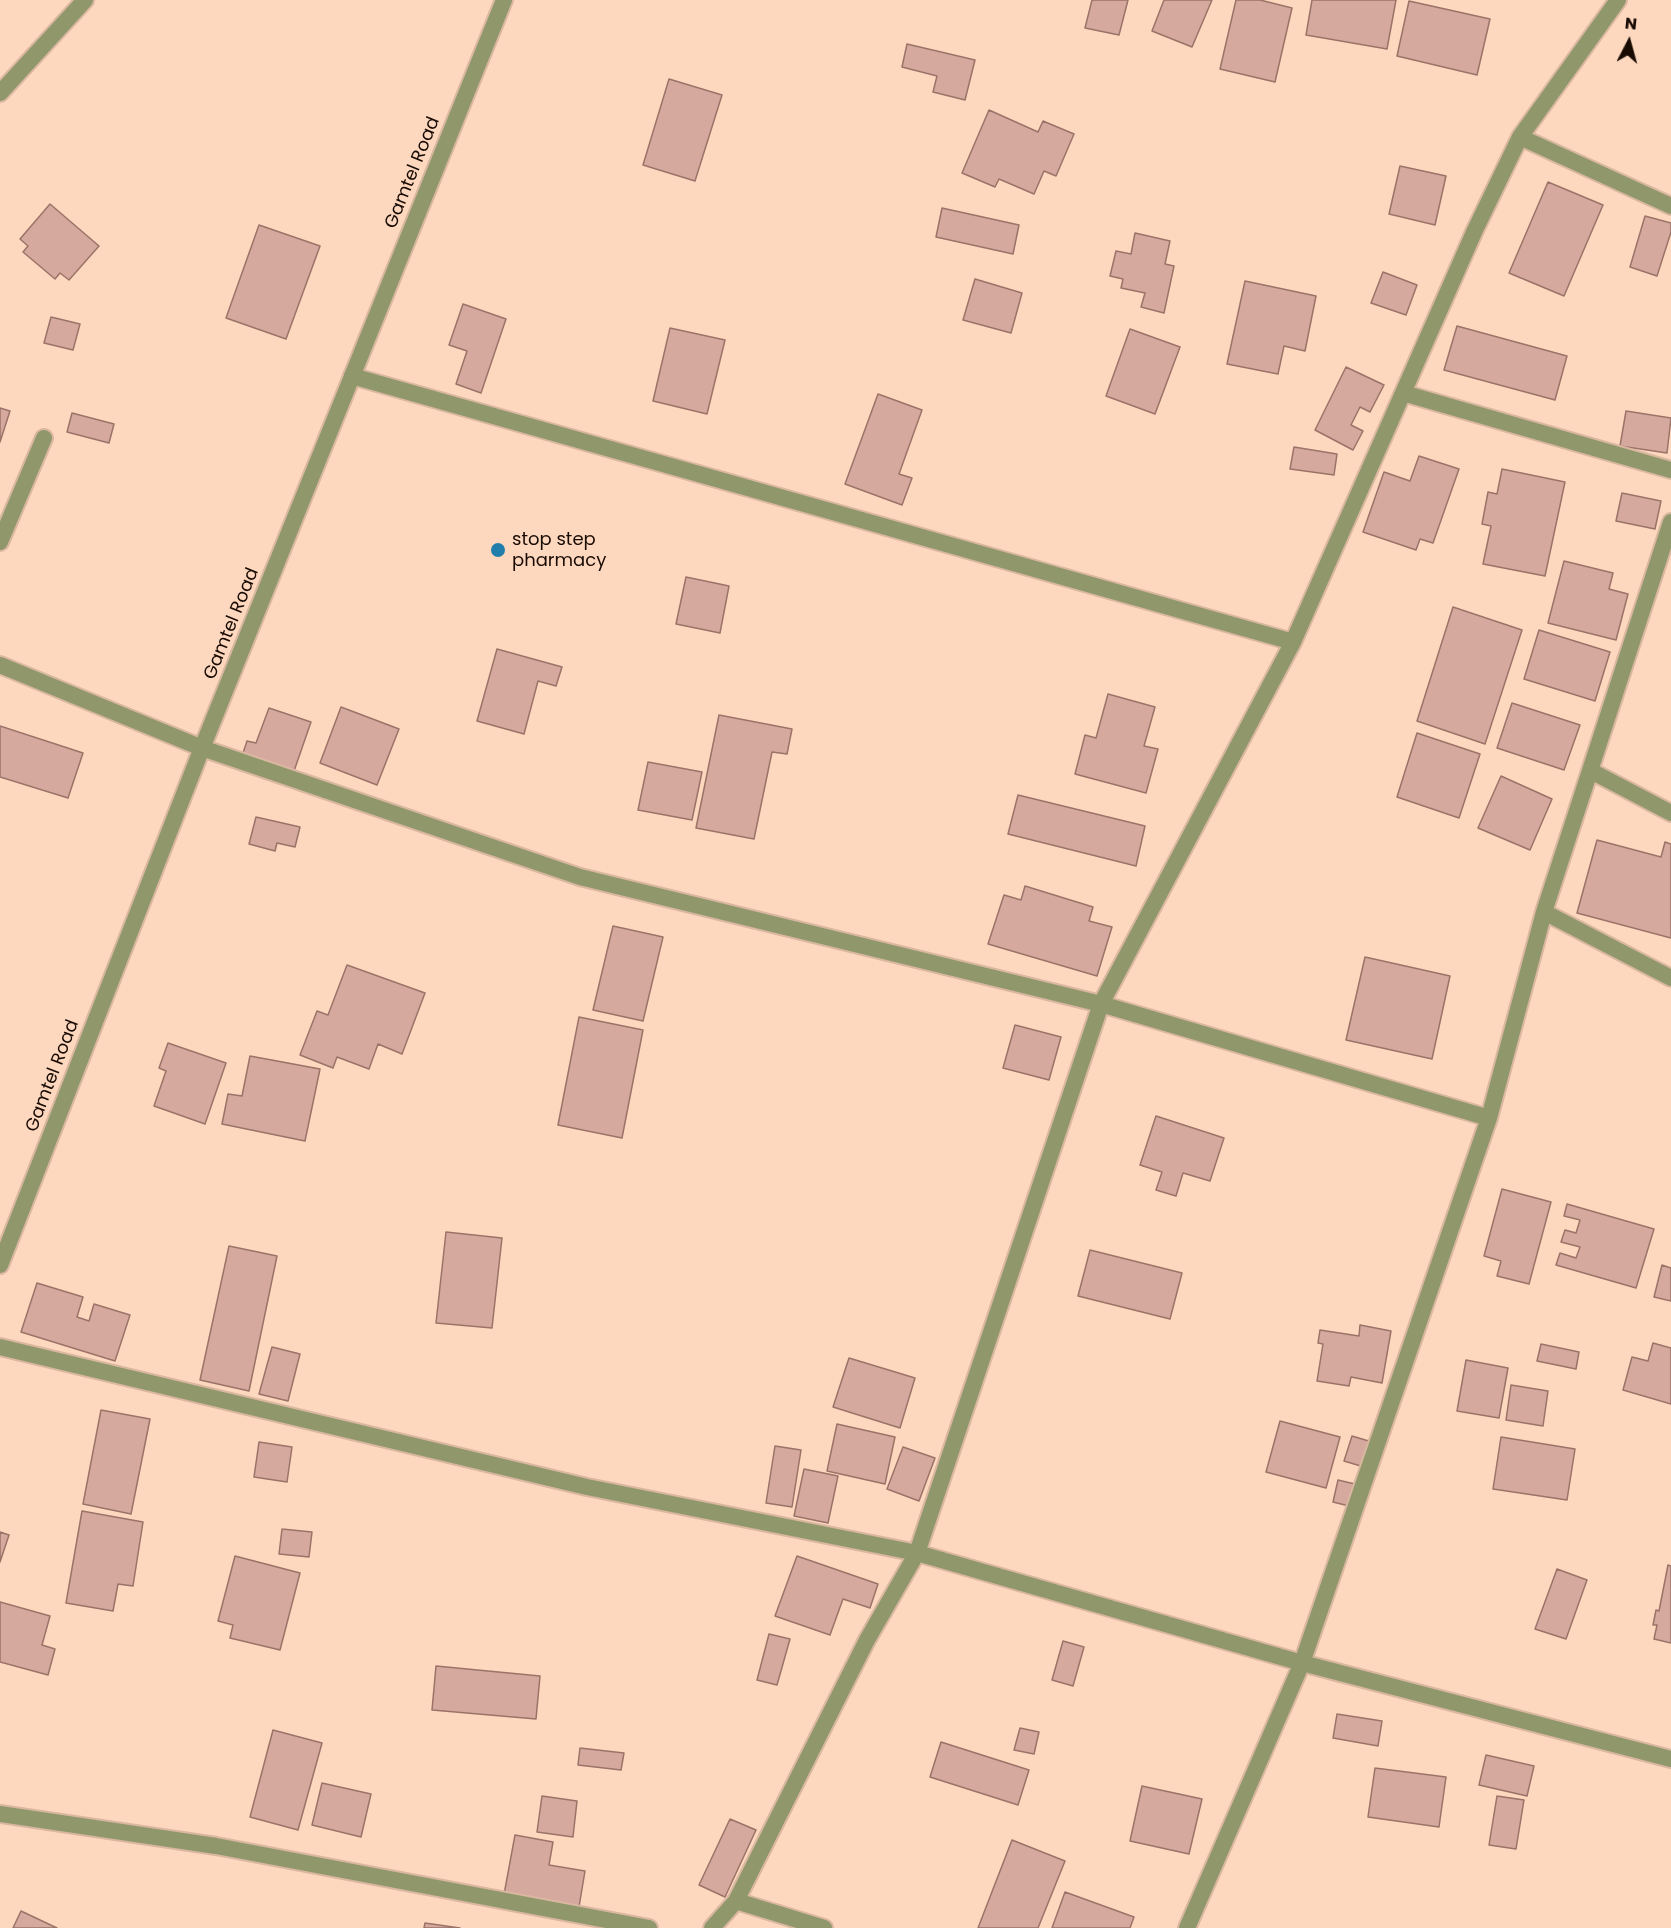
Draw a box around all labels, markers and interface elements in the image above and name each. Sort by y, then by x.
north arrow [1599,12,1659,72]
text: N [1624,12,1638,36]
street label: Gamtel Road [381,114,445,232]
place label: stop step pharmacy [512,529,606,572]
marker: stop step pharmacy [489,541,507,559]
street label: Gamtel Road [200,565,264,683]
street label: Gamtel Road [22,1017,84,1135]

